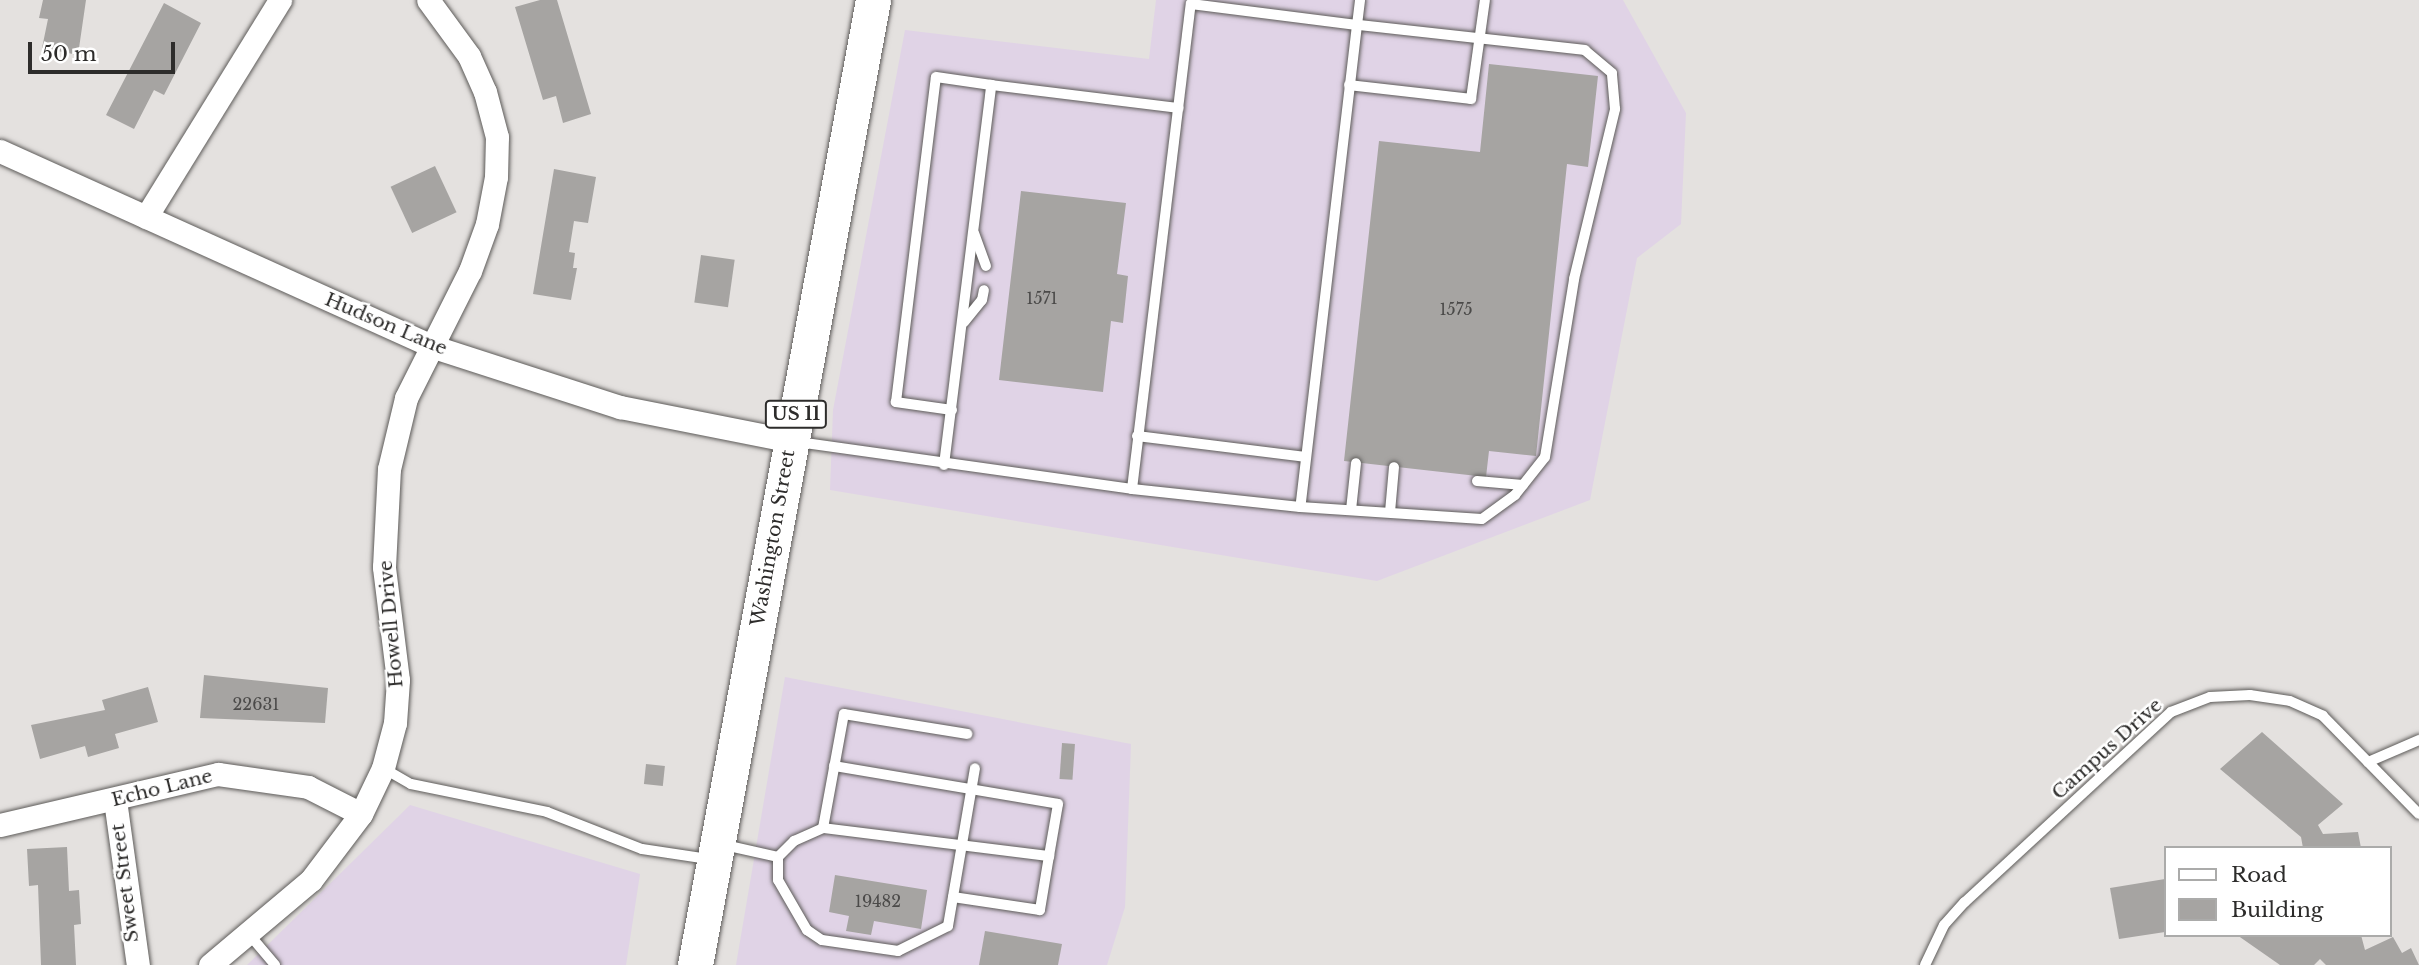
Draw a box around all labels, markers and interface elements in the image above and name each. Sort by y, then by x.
scale bar [32,28,178,72]
text: 50 m [41,41,96,67]
street label: Hudson Lane [321,288,451,360]
house number: 1571 [1026,288,1058,308]
house number: 1575 [1439,299,1473,319]
road number: US 11 [764,400,828,428]
street label: Washington Street [746,448,800,628]
street label: Howell Drive [374,559,408,689]
house number: 22631 [233,694,279,714]
street label: Campus Drive [2047,694,2167,804]
street label: Echo Lane [109,764,215,812]
street label: Sweet Street [106,822,144,944]
legend [2164,846,2391,937]
text: Road [2231,862,2287,888]
house number: 19482 [855,891,901,911]
text: Building [2231,897,2323,923]

